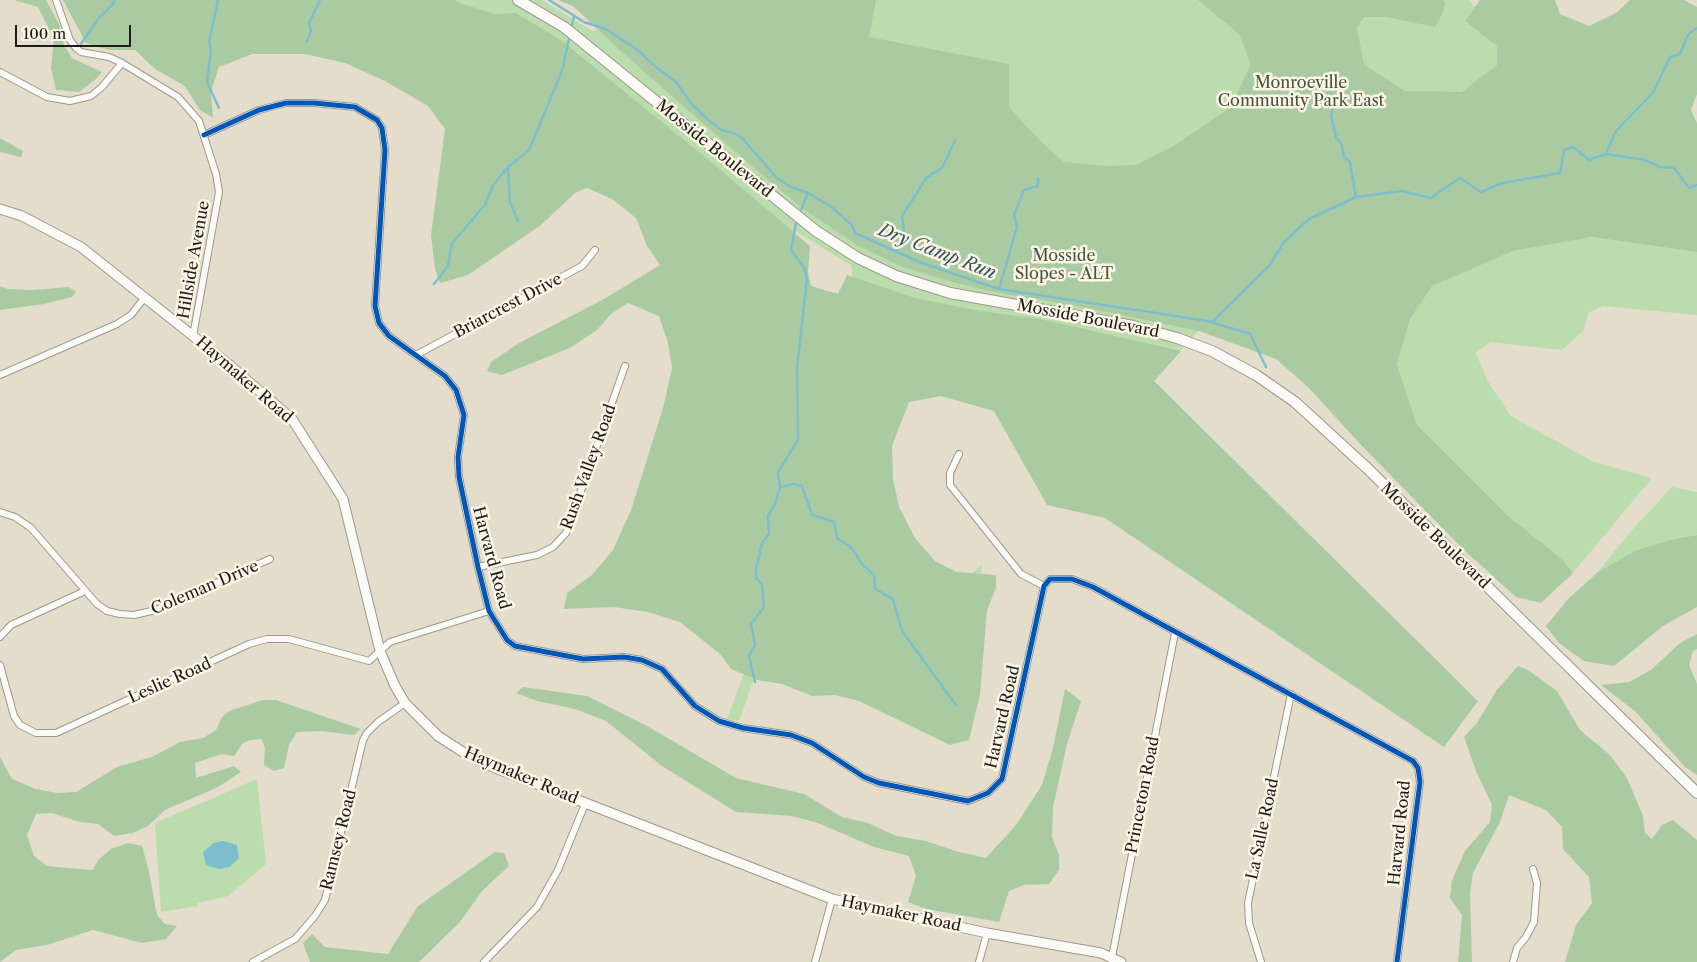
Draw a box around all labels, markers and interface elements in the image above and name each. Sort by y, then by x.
scale bar [18,15,134,47]
text: 100 m [23,24,66,43]
park label: Monroeville Community Park East [1218,73,1384,111]
street label: Mosside Boulevard [652,96,776,202]
street label: Hillside Avenue [174,199,214,321]
water label: Dry Camp Run [875,220,999,284]
park label: Mosside Slopes - ALT [1015,246,1113,284]
street label: Briarcrest Drive [451,269,565,343]
street label: Mosside Boulevard [1015,296,1161,342]
street label: Haymaker Road [192,333,296,427]
street label: Rush Valley Road [557,402,621,532]
street label: Mosside Boulevard [1376,479,1494,593]
street label: Harvard Road [468,505,514,611]
street label: Coleman Drive [148,557,262,619]
street label: Leslie Road [126,654,214,708]
street label: Harvard Road [982,663,1024,771]
street label: Princeton Road [1122,735,1164,855]
street label: Haymaker Road [461,743,581,809]
street label: La Salle Road [1243,776,1283,882]
street label: Harvard Road [1385,780,1415,886]
street label: Ramsey Road [317,788,361,892]
street label: Haymaker Road [839,892,963,936]

